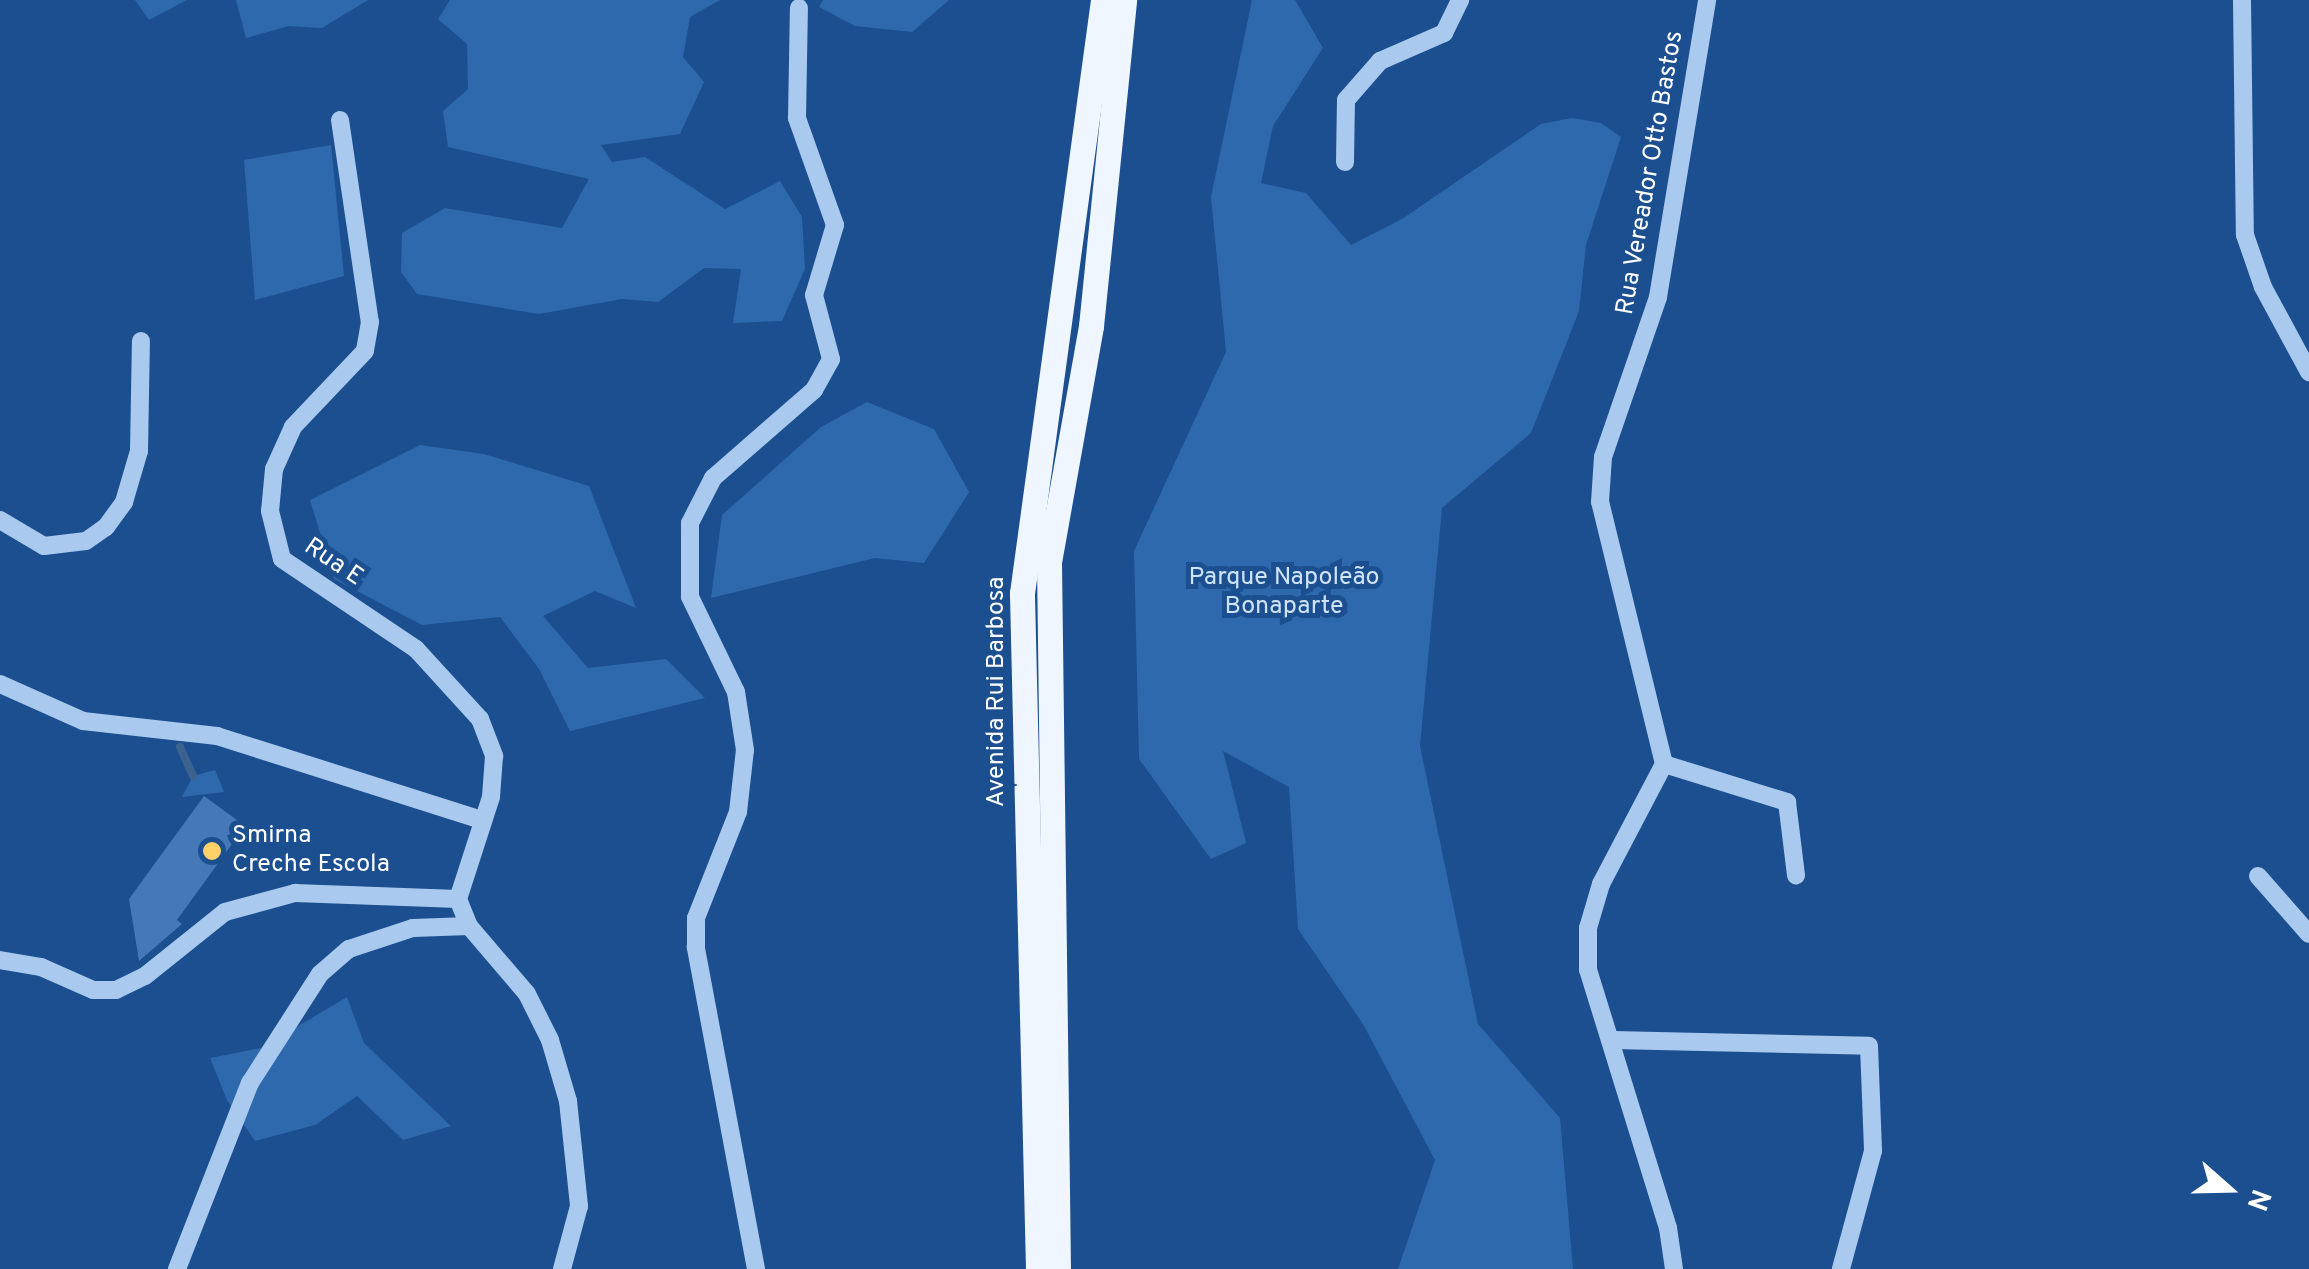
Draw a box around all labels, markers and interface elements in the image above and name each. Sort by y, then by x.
street label: Rua Vereador Otto Bastos [1611,28,1691,318]
street label: Rua E [298,533,368,593]
park label: Parque Napoleão Bonaparte [1188,564,1380,623]
street label: Avenida Rui Barbosa [982,577,1012,807]
place label: Smirna Creche Escola [232,822,390,881]
marker: Smirna Creche Escola [201,840,223,862]
north arrow [2179,1139,2279,1239]
text: N [2237,1184,2278,1215]

